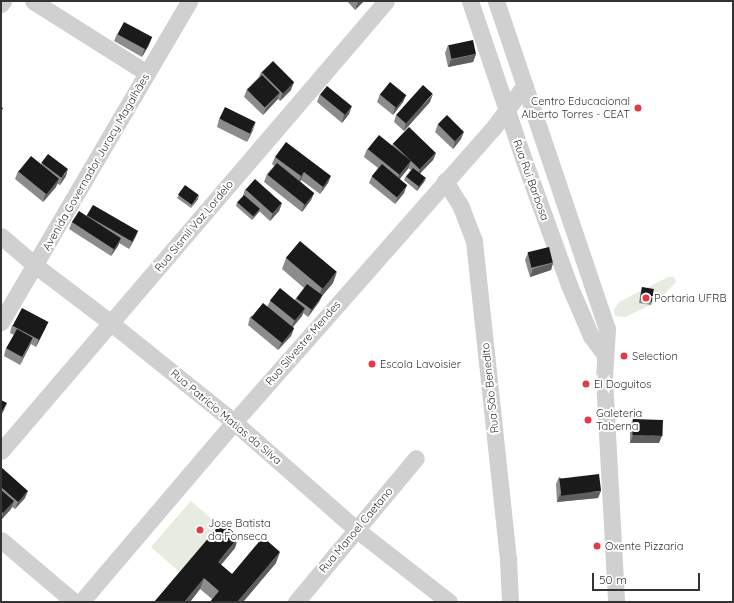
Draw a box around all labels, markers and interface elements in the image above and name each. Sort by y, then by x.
street label: Avenida Governador Juracy Magalhães [40,71,152,253]
place label: Centro Educacional Alberto Torres - CEAT [521,95,630,121]
marker: Centro Educacional Alberto Torres - CEAT [633,103,643,113]
street label: Rua Rui Barbosa [510,138,552,222]
street label: Rua Sismil Vaz Lordelo [152,178,236,274]
place label: Portaria UFRB [654,291,727,305]
marker: Portaria UFRB [641,293,651,303]
street label: Rua Silvestre Mendes [263,298,343,388]
street label: Rua São Benedito [479,342,501,434]
place label: Selection [632,349,678,363]
marker: Selection [619,351,629,361]
place label: Escola Lavoisier [380,357,461,371]
marker: Escola Lavoisier [367,359,377,369]
street label: Rua Patrício Matias da Silva [168,367,284,467]
place label: El Doguitos [594,377,651,391]
marker: El Doguitos [581,379,591,389]
place label: Galeteria Taberna [596,407,642,433]
marker: Galeteria Taberna [583,415,593,425]
street label: Rua Manoel Caetano [317,485,395,575]
place label: Jose Batista da Fonseca [208,517,271,543]
marker: Jose Batista da Fonseca [195,525,205,535]
place label: Oxente Pizzaria [605,539,683,553]
marker: Oxente Pizzaria [592,541,602,551]
scale bar [594,565,702,591]
text: 50 m [599,572,627,587]

